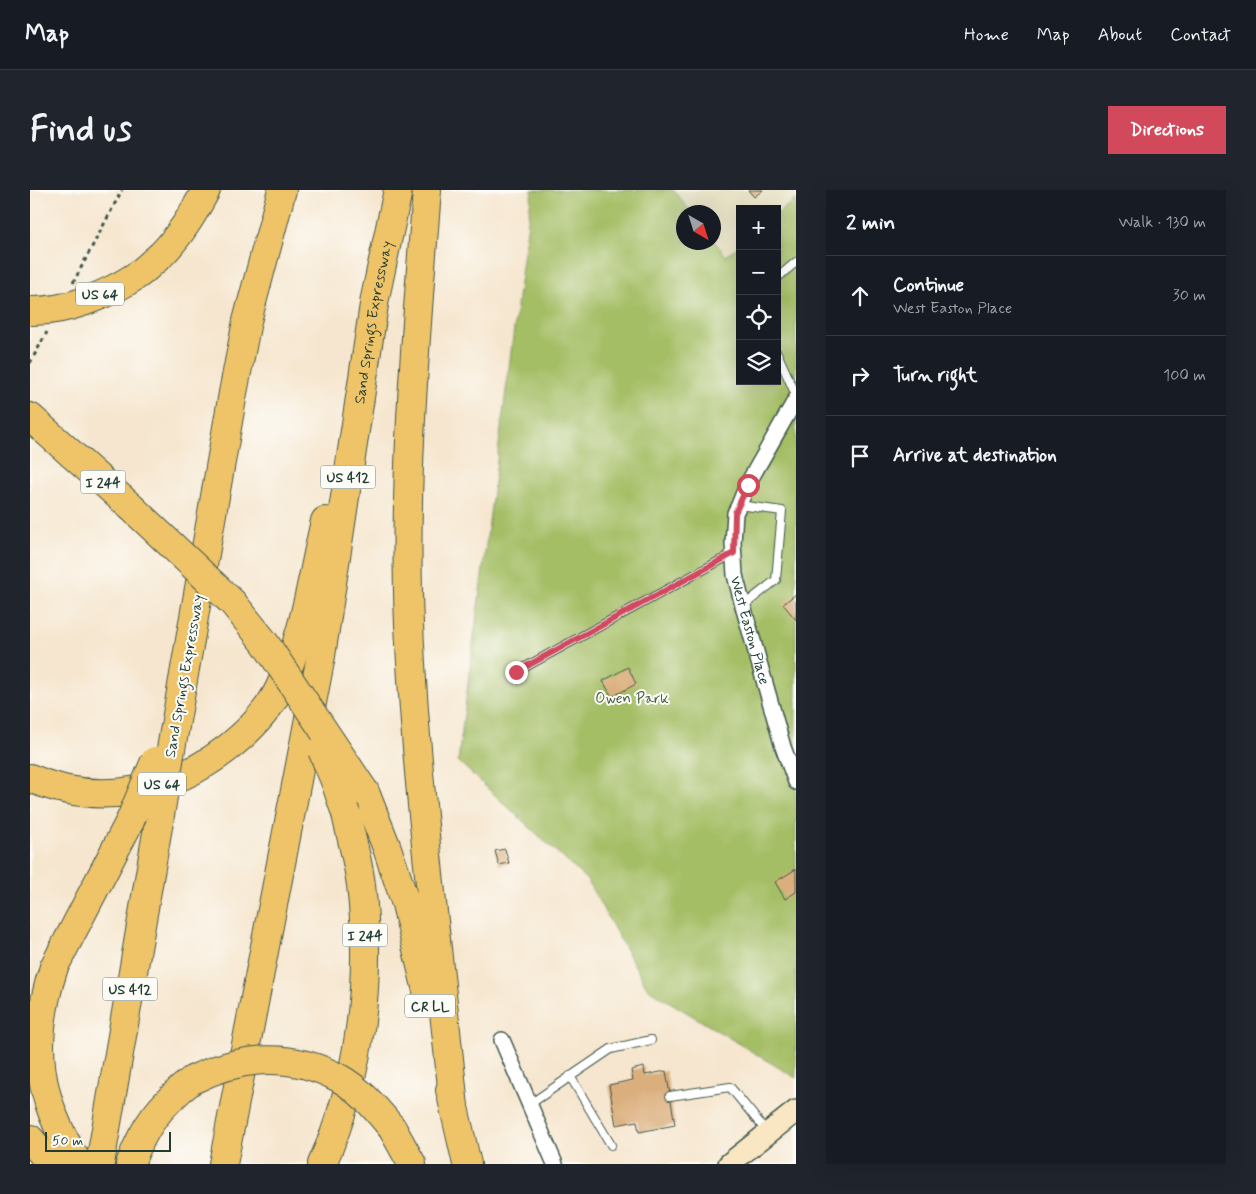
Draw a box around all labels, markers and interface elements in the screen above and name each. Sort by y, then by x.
text: Map [25,19,69,50]
text: Home [964,23,1009,47]
text: Map [1037,23,1070,47]
text: About [1098,23,1142,47]
text: Contact [1170,23,1231,47]
button: Directions [1108,106,1226,154]
text: Find us [30,107,132,153]
north arrow [676,205,721,250]
map controls [736,205,781,385]
button: + [736,205,781,250]
text: 2 min [846,209,895,237]
text: Walk · 130 m [1119,212,1206,233]
street label: Sand Springs Expressway [350,239,398,405]
button: − [736,250,781,295]
text: Continue [893,273,964,298]
road number: US 64 [76,282,124,306]
icon: ahead [846,282,874,310]
text: 30 m [1173,285,1206,306]
button: locate [736,295,781,340]
text: West Easton Place [893,298,1012,319]
button: layers [736,340,781,385]
icon: right [846,362,874,390]
text: Turn right [893,363,977,388]
text: 100 m [1163,365,1206,386]
icon: arrive [846,442,874,470]
text: Arrive at destination [893,443,1057,468]
road number: US 412 [320,466,376,488]
road number: I 244 [80,470,126,494]
route start [737,474,760,497]
street label: West Easton Place [725,574,774,687]
street label: Sand Springs Expressway [161,593,210,759]
route end [505,661,528,684]
park label: Owen Park [595,689,669,709]
road number: US 64 [138,772,186,796]
road number: I 244 [342,924,388,946]
road number: US 412 [102,978,158,1001]
road number: CR LL [405,994,455,1018]
scale bar [45,1129,171,1152]
text: 50 m [52,1132,83,1150]

